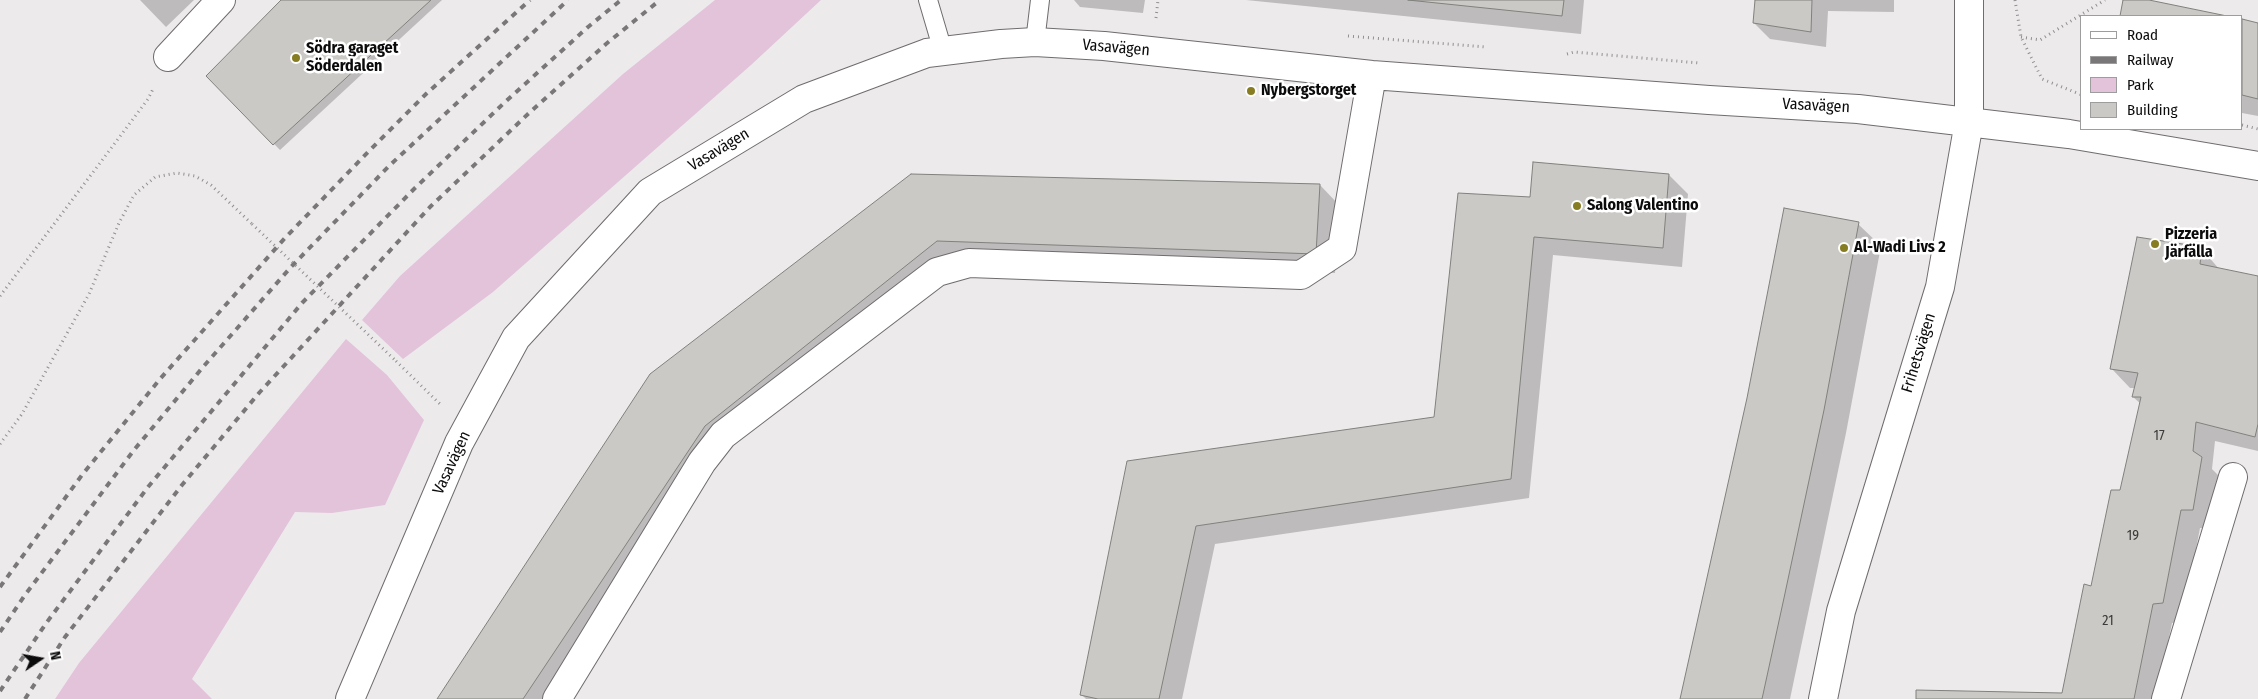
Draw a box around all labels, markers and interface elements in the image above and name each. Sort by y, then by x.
legend [2080,15,2243,130]
text: Road [2127,26,2158,44]
street label: Vasavägen [1081,35,1151,61]
place label: Södra garaget Söderdalen [306,39,398,77]
text: Railway [2127,51,2174,69]
marker: Södra garaget Söderdalen [290,52,302,64]
text: Park [2127,76,2154,94]
place label: Nybergstorget [1261,81,1356,101]
marker: Nybergstorget [1245,85,1257,97]
street label: Vasavägen [1782,95,1850,117]
text: Building [2127,101,2178,119]
street label: Vasavägen [685,124,753,176]
place label: Salong Valentino [1587,196,1699,216]
marker: Salong Valentino [1571,200,1583,212]
place label: Pizzeria Järfälla [2165,225,2217,263]
place label: Al-Wadi Livs 2 [1854,238,1946,258]
marker: Pizzeria Järfälla [2149,238,2161,250]
marker: Al-Wadi Livs 2 [1838,242,1850,254]
street label: Frihetsvägen [1898,311,1940,395]
street label: Vasavägen [429,428,475,498]
house number: 17 [2153,428,2165,444]
house number: 19 [2127,528,2139,544]
house number: 21 [2102,613,2114,629]
north arrow [15,634,65,684]
text: N [46,650,64,662]

